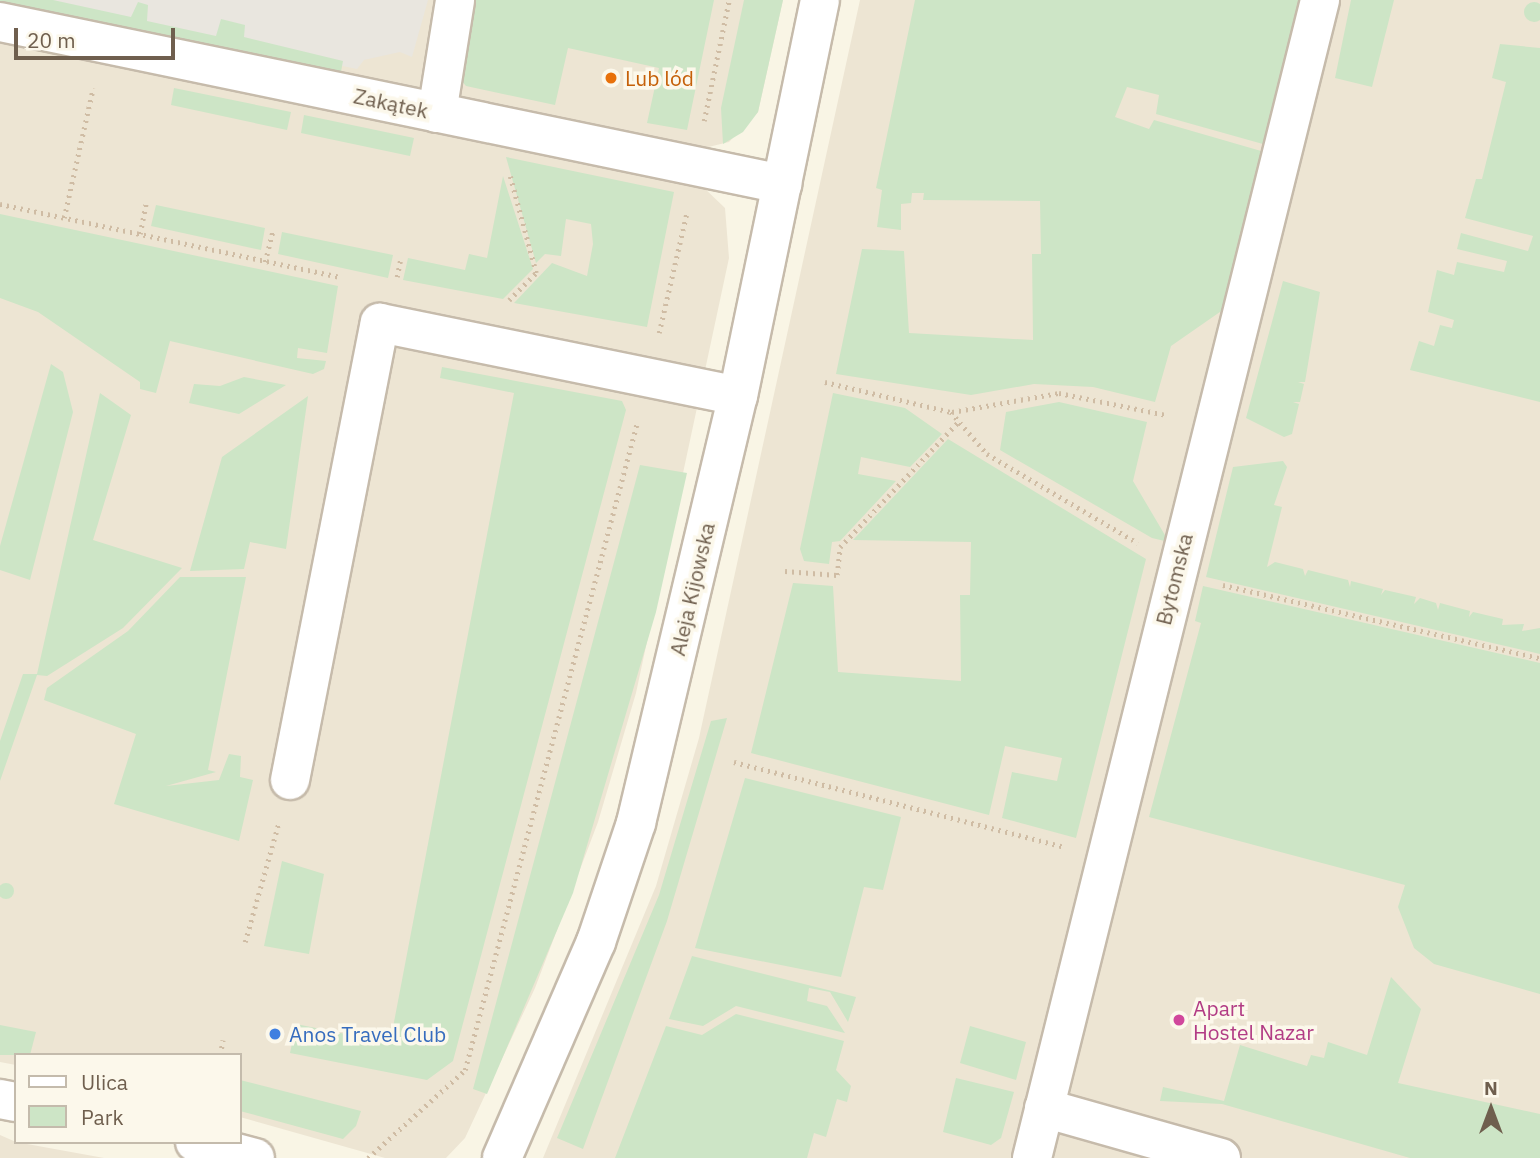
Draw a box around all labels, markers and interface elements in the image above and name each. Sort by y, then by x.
scale bar [18,14,178,58]
text: 20 m [27,26,76,54]
place label: Lub lód [625,65,694,91]
marker: Lub lód [603,70,619,86]
street label: Zakątek [351,83,431,123]
street label: Aleja Kijowska [664,520,720,658]
street label: Bytomska [1150,530,1198,628]
place label: Apart Hostel Nazar [1193,995,1314,1045]
marker: Apart Hostel Nazar [1171,1012,1187,1028]
place label: Anos Travel Club [289,1021,446,1047]
marker: Anos Travel Club [267,1026,283,1042]
legend [14,1053,242,1144]
text: Ulica [81,1068,128,1096]
north arrow [1456,1074,1526,1144]
text: N [1484,1076,1498,1100]
text: Park [81,1103,124,1131]

